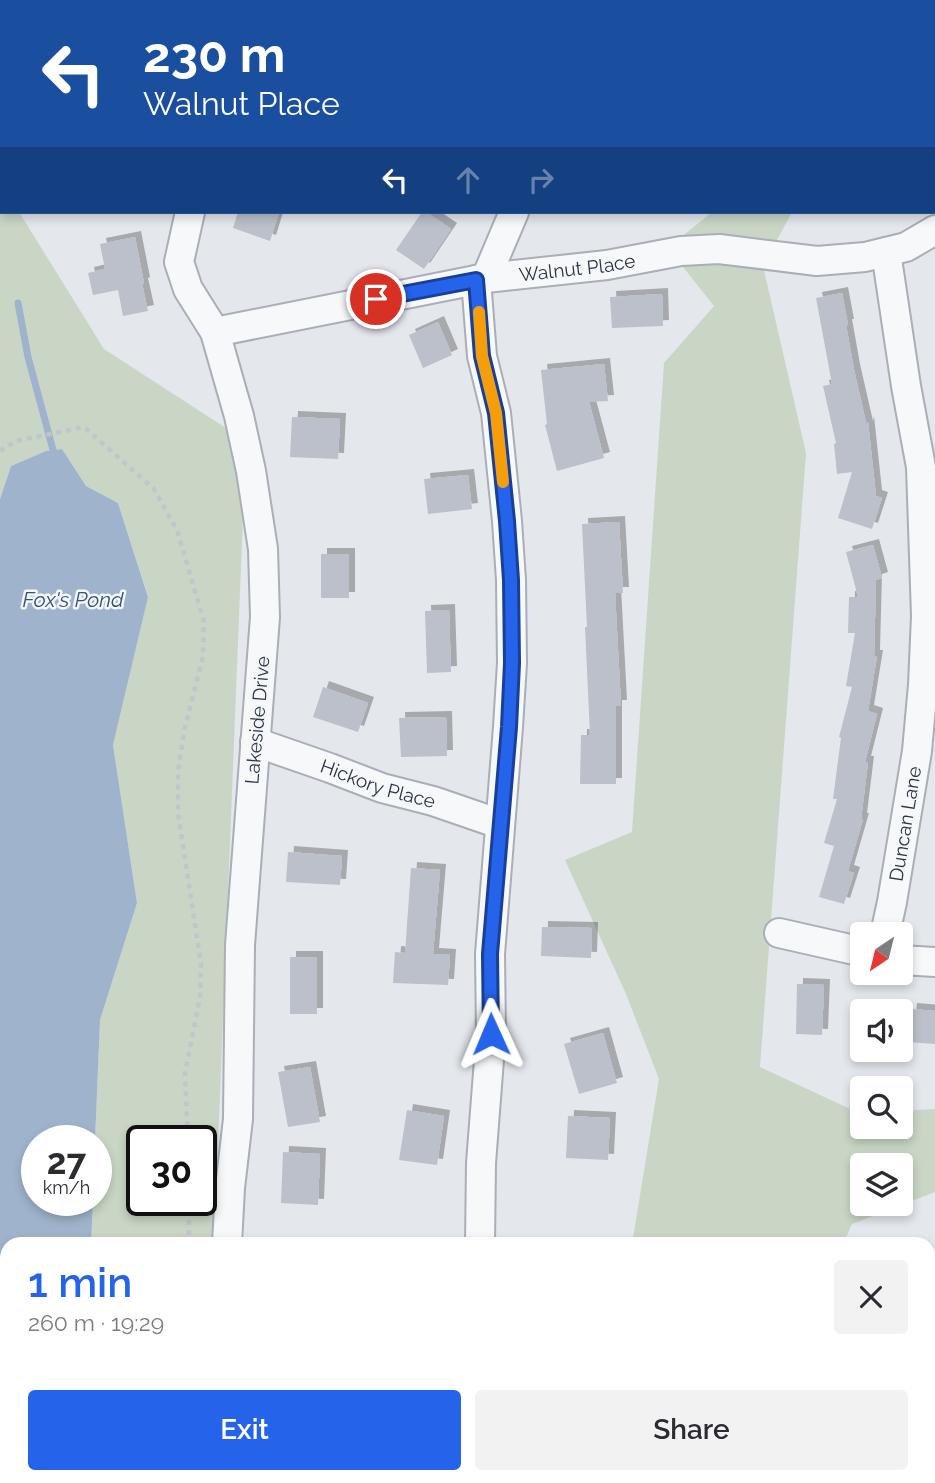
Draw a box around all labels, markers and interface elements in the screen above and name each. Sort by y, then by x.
text: 230 m [143,26,285,83]
icon: left [28,28,119,119]
text: Walnut Place [143,85,340,122]
icon: left [376,161,414,199]
icon: ahead [449,161,487,199]
icon: right [522,161,560,199]
street label: Walnut Place [518,249,637,285]
pin [346,269,406,329]
icon: arrive [357,280,395,318]
water label: Fox's Pond [23,587,124,612]
street label: Lakeside Drive [240,655,274,785]
street label: Hickory Place [318,755,438,812]
street label: Duncan Lane [885,765,925,883]
north arrow [850,922,914,985]
map controls [850,922,913,1216]
position arrow [454,997,528,1071]
button: sound [850,999,913,1062]
button: search [850,1076,913,1139]
speed limit sign: 30 [126,1125,217,1216]
text: 27 [47,1141,86,1182]
button: layers [850,1153,913,1216]
text: km/h [43,1177,90,1198]
text: 1 min [28,1258,132,1307]
button: close [834,1260,908,1334]
text: 260 m · 19:29 [28,1309,164,1336]
button: Exit [28,1390,461,1470]
button: Share [475,1390,908,1470]

